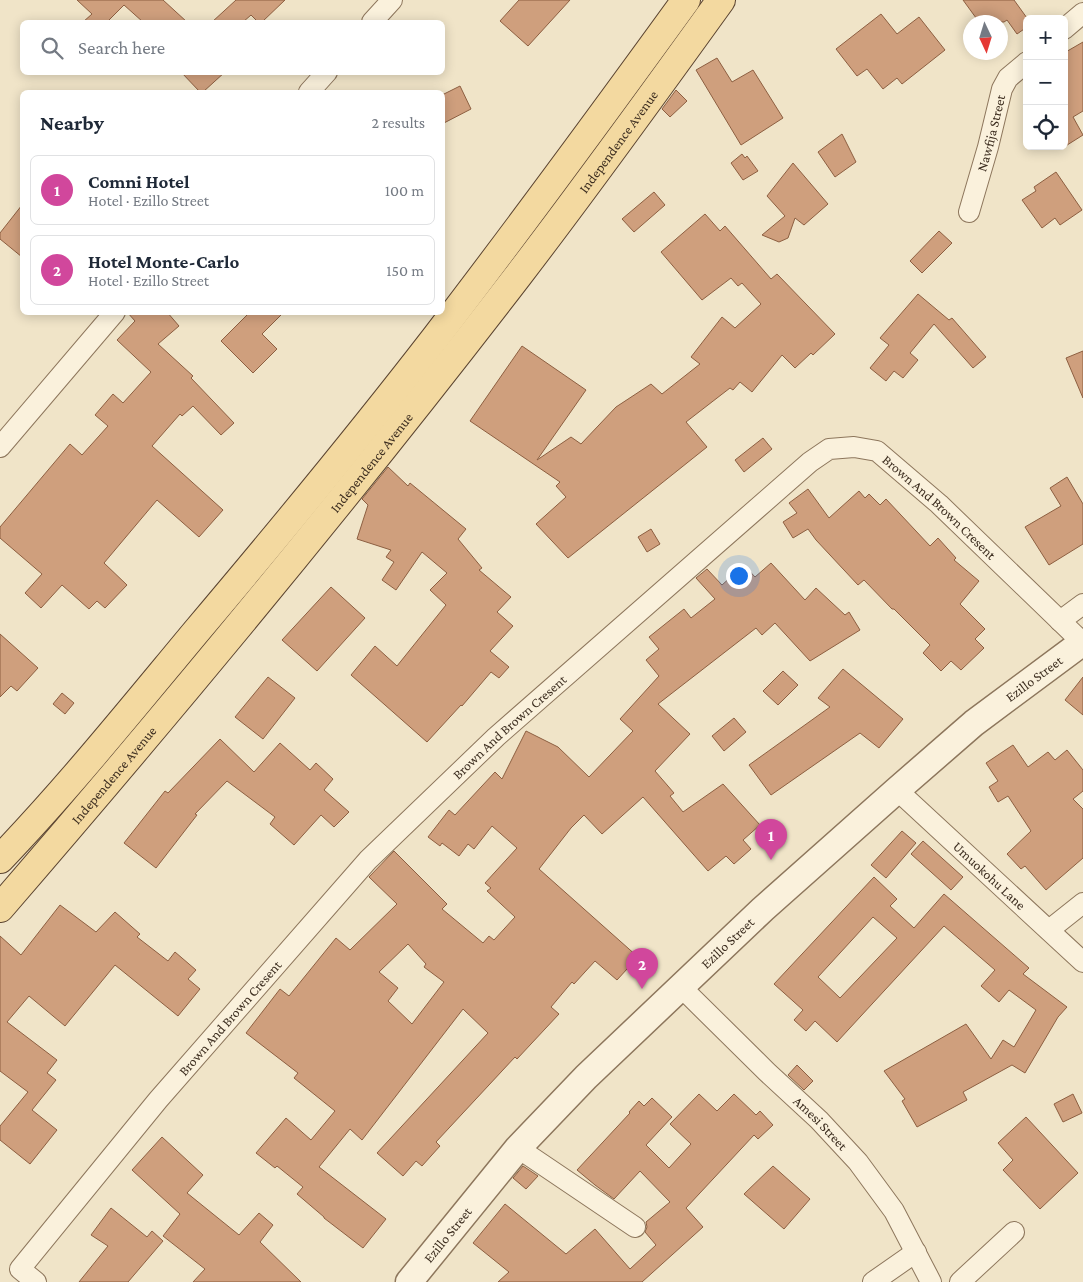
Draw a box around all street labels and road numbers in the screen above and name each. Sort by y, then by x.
street label: Independence Avenue [575,87,661,196]
street label: Nawfija Street [973,93,1008,173]
street label: Independence Avenue [327,409,416,516]
street label: Brown And Brown Cresent [879,451,1000,563]
street label: Ezillo Street [1002,652,1066,705]
street label: Brown And Brown Cresent [449,671,570,782]
street label: Independence Avenue [68,723,160,827]
street label: Umuokohu Lane [950,838,1029,913]
street label: Ezillo Street [698,914,757,972]
street label: Brown And Brown Cresent [175,957,285,1079]
street label: Amesi Street [790,1093,851,1154]
street label: Ezillo Street [420,1203,475,1266]

